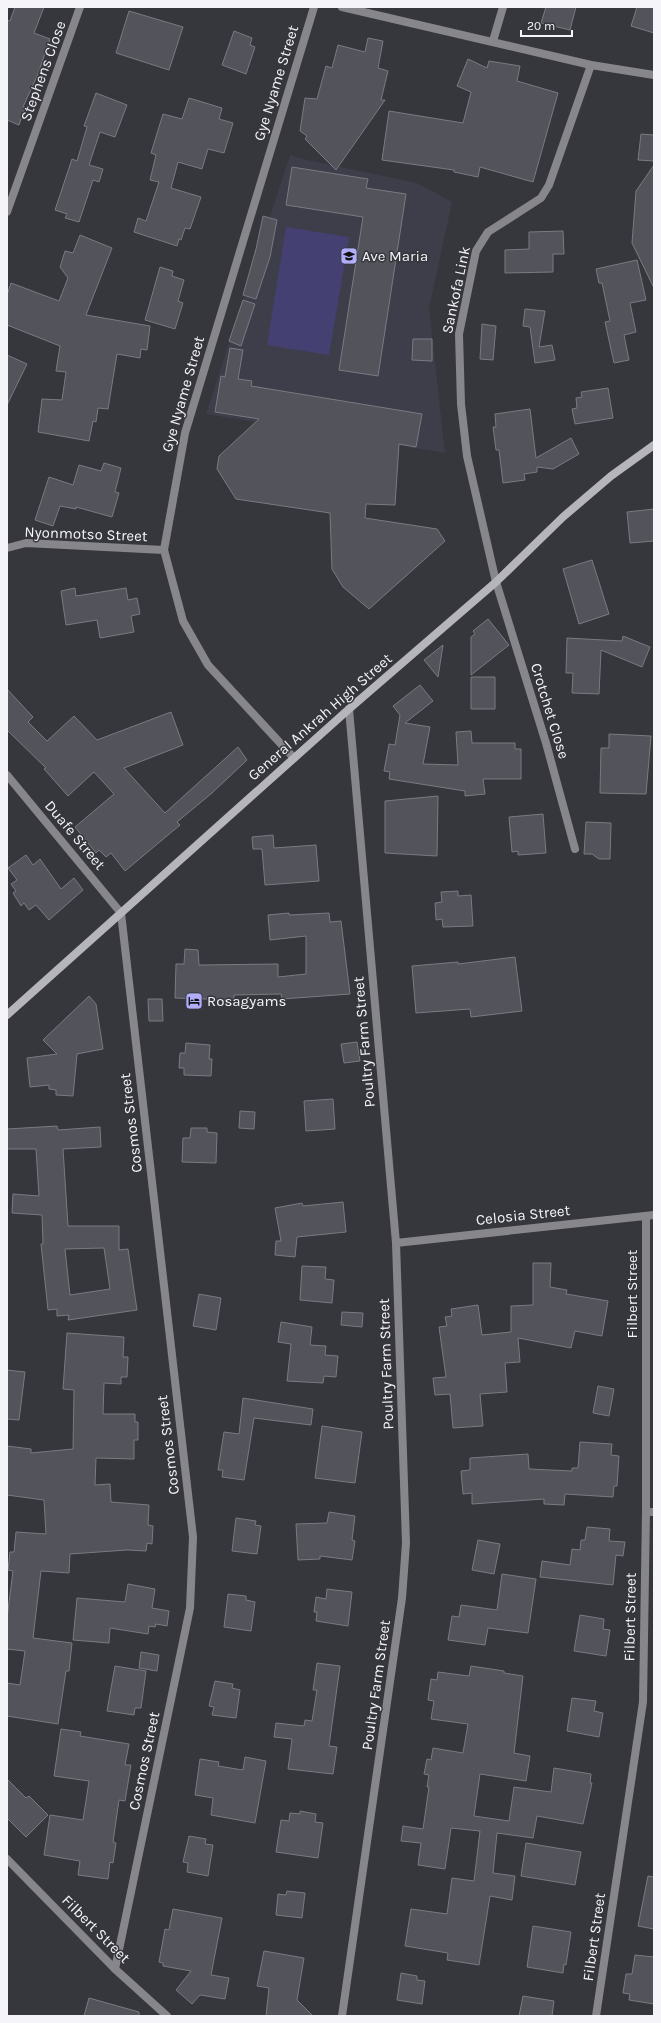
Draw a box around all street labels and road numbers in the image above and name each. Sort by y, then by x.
street label: Stephens Close [16,18,70,124]
street label: Gye Nyame Street [250,23,302,143]
street label: Sankofa Link [438,245,474,335]
street label: Gye Nyame Street [158,334,208,454]
street label: Nyonmotso Street [24,523,148,545]
street label: General Ankrah High Street [244,649,396,784]
street label: Crotchet Close [527,661,573,761]
street label: Duafe Street [41,797,109,874]
street label: Poultry Farm Street [349,975,379,1108]
street label: Cosmos Street [116,1072,146,1174]
street label: Celosia Street [475,1201,571,1229]
street label: Filbert Street [623,1249,641,1338]
street label: Poultry Farm Street [375,1298,397,1430]
street label: Cosmos Street [153,1394,183,1496]
street label: Filbert Street [620,1572,640,1662]
street label: Poultry Farm Street [358,1618,394,1751]
street label: Cosmos Street [125,1710,163,1812]
street label: Filbert Street [58,1891,134,1967]
street label: Filbert Street [579,1891,609,1982]

